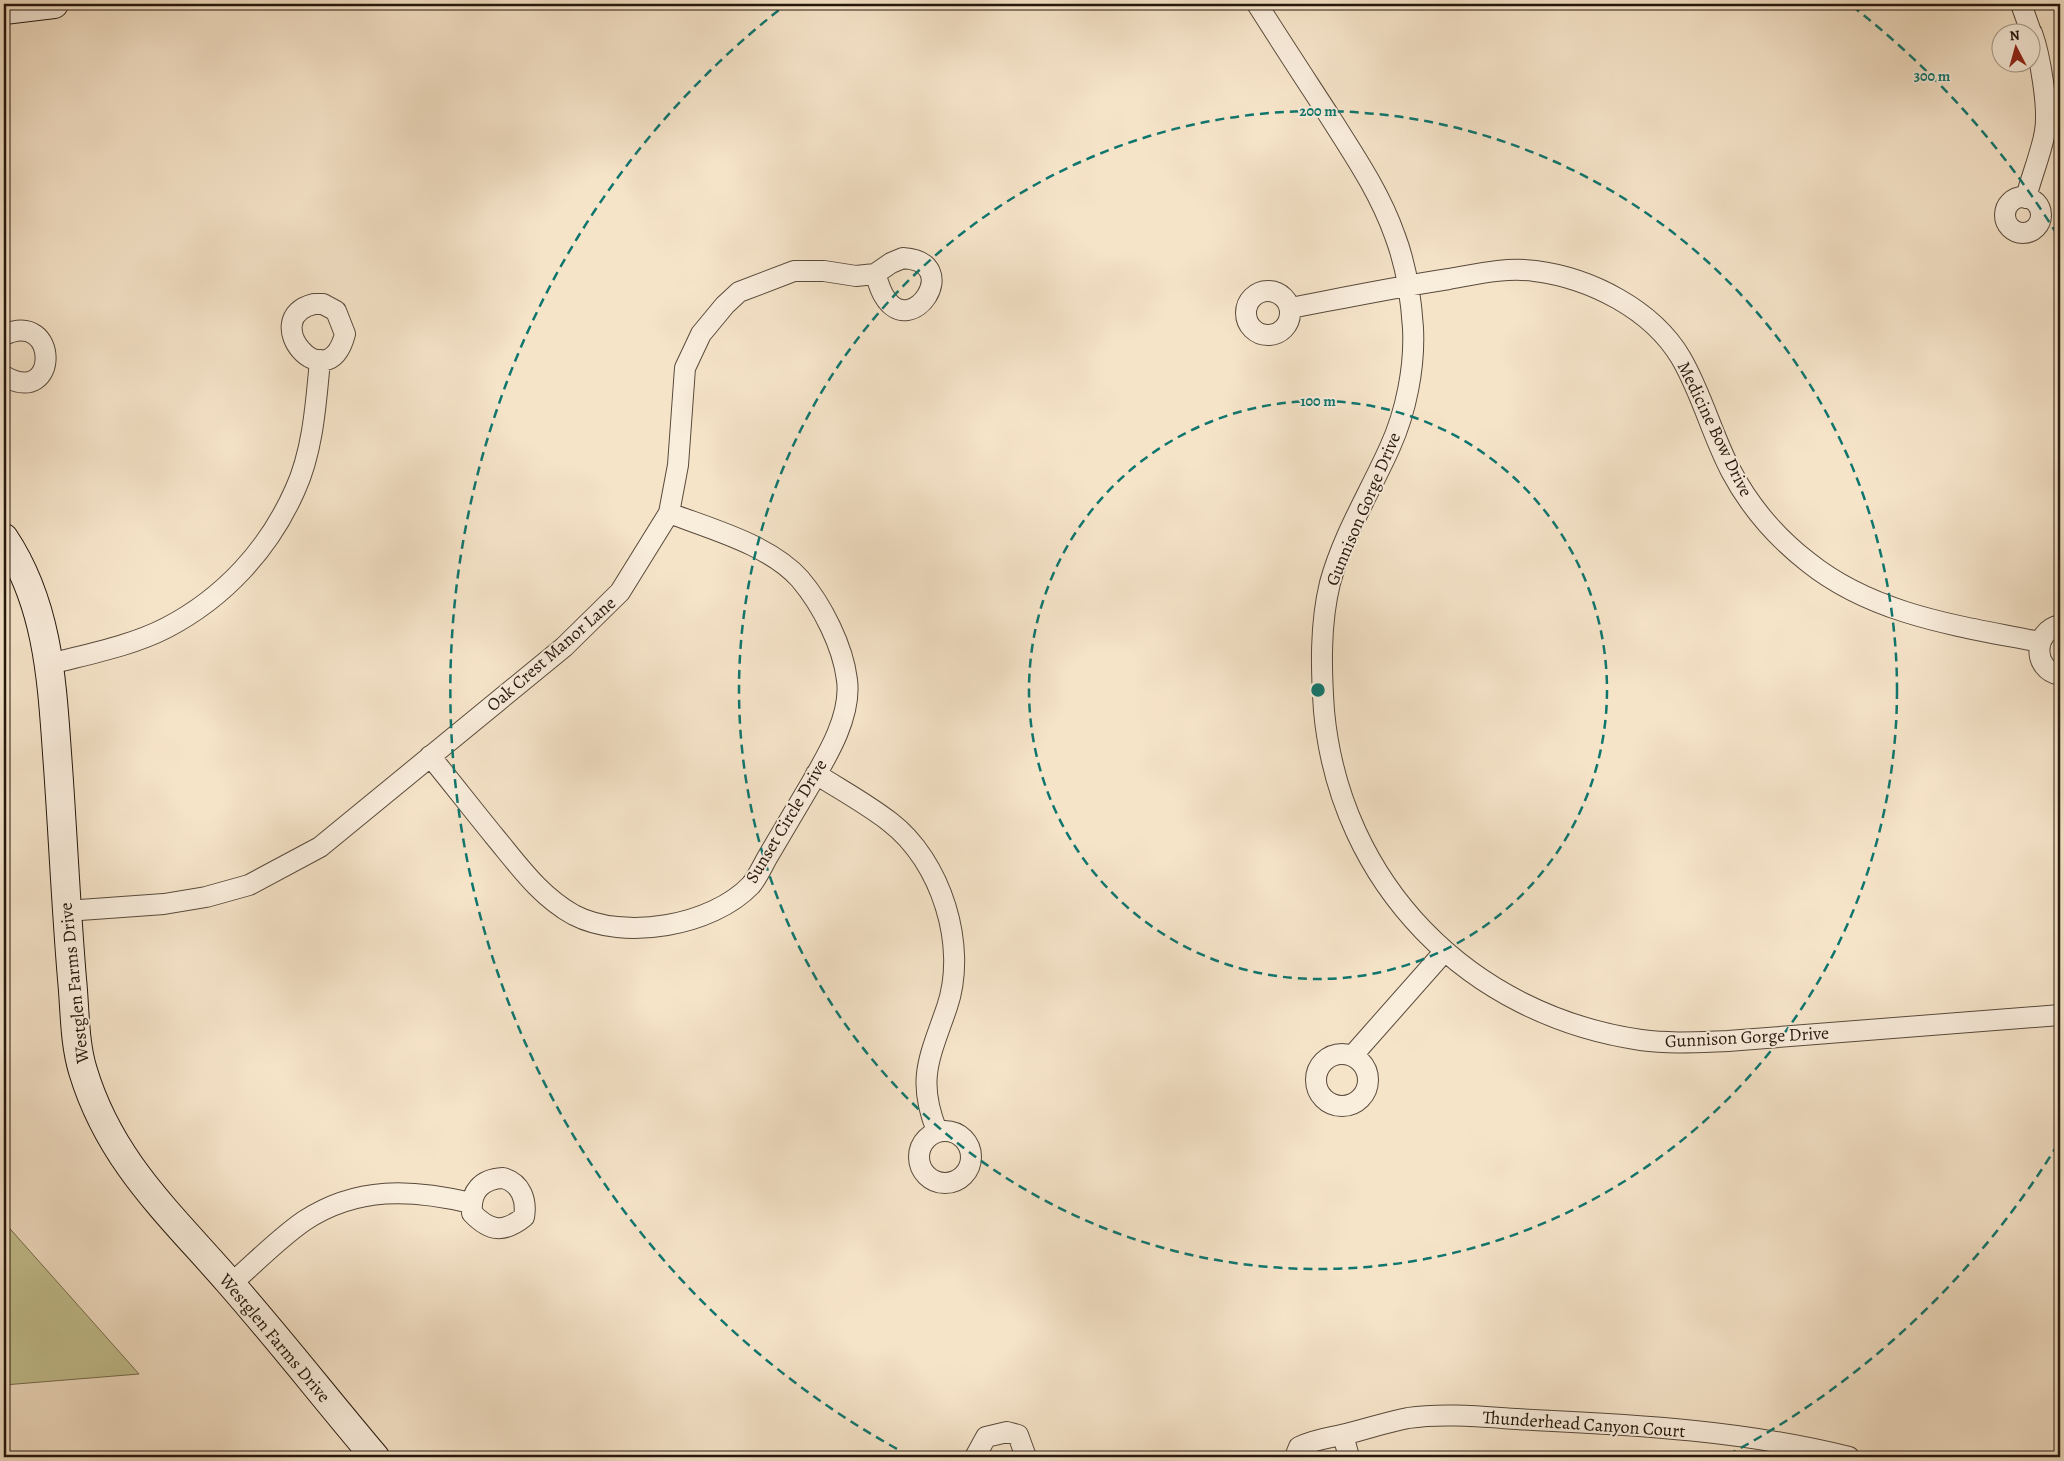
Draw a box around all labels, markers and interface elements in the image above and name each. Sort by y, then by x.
north arrow [1992,22,2042,72]
text: N [2009,26,2021,46]
text: 300 m [1914,66,1951,86]
text: 200 m [1299,101,1337,121]
street label: Medicine Bow Drive [1672,357,1758,501]
text: 100 m [1300,391,1336,411]
street label: Gunnison Gorge Drive [1320,429,1406,589]
street label: Oak Crest Manor Lane [481,591,621,717]
centre of rings [1309,681,1327,699]
street label: Sunset Circle Drive [739,755,833,887]
street label: Westglen Farms Drive [54,901,94,1066]
street label: Gunnison Gorge Drive [1664,1021,1830,1053]
street label: Westglen Farms Drive [213,1268,336,1408]
street label: Thunderhead Canyon Court [1482,1405,1686,1443]

